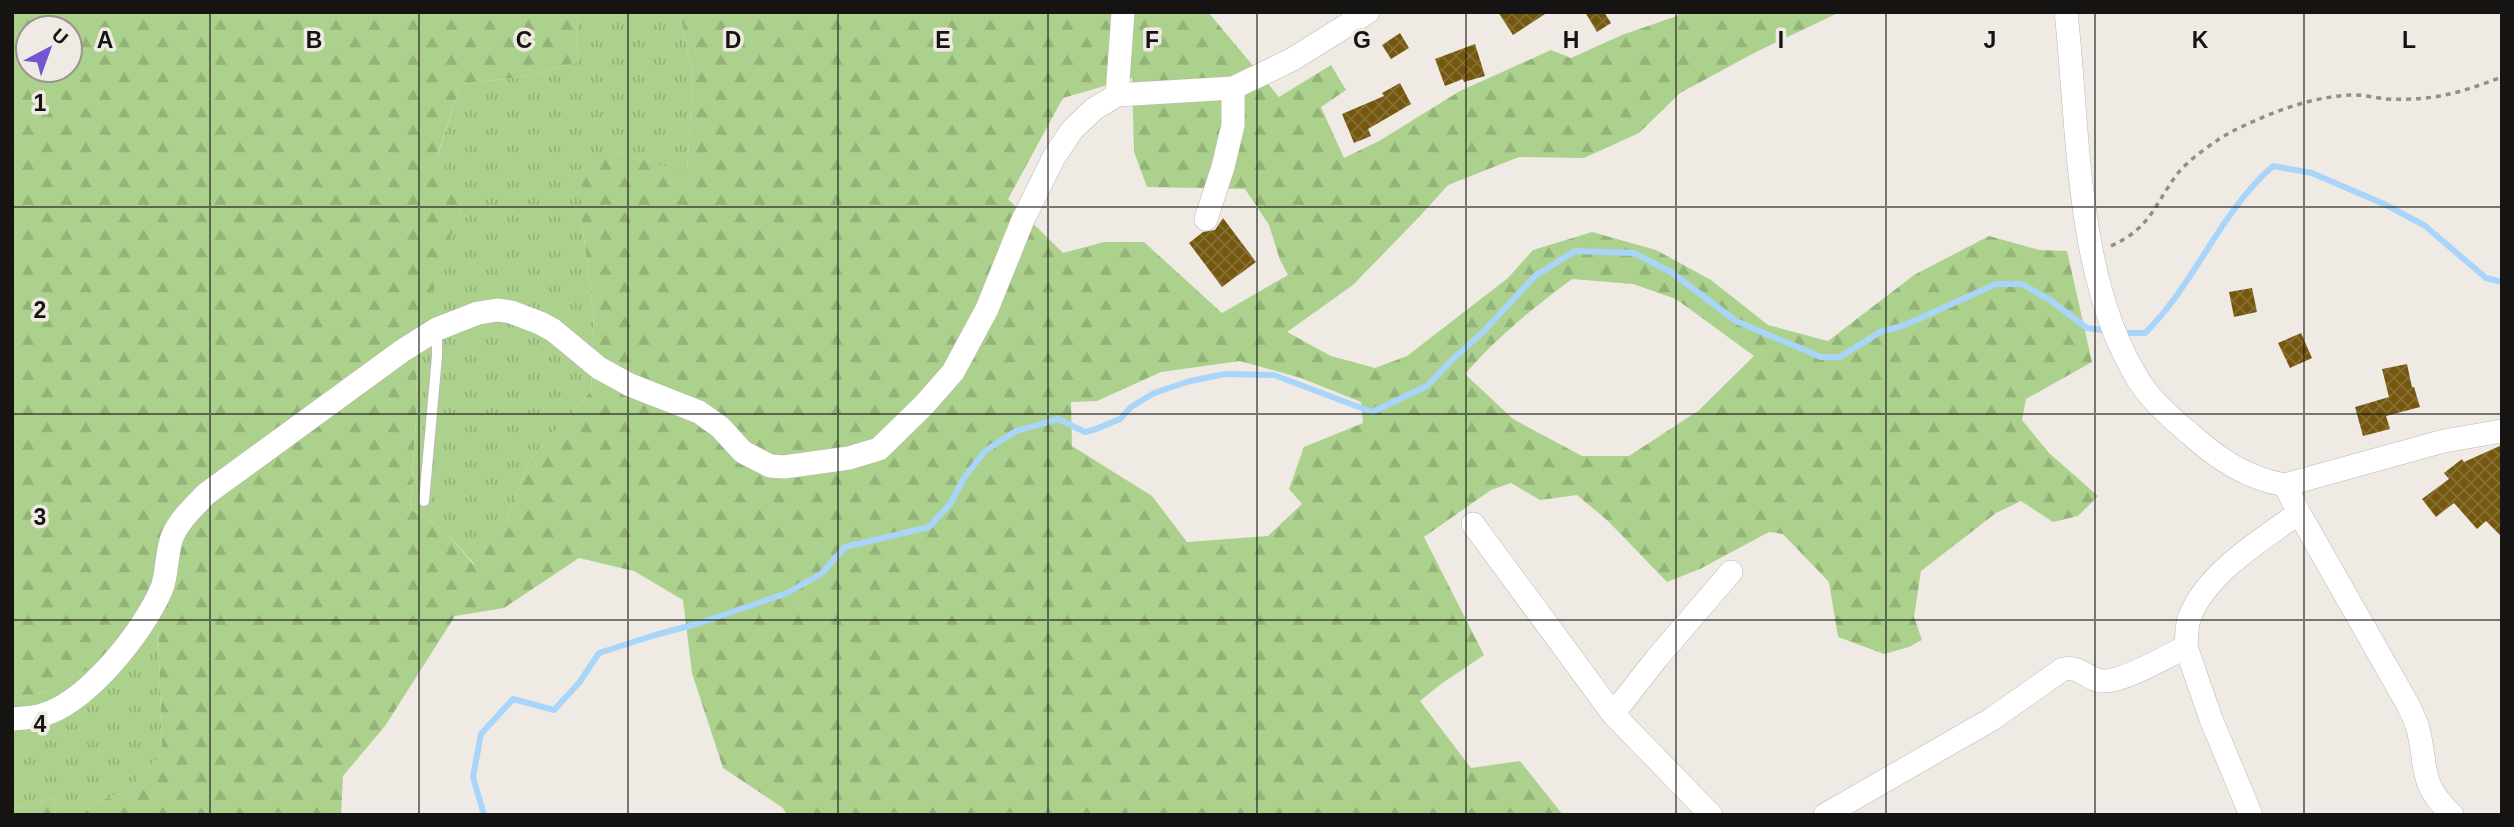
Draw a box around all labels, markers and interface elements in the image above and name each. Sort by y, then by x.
north arrow [14,14,84,84]
text: U [48,24,72,49]
text: A [97,27,113,53]
text: B [306,27,322,53]
text: C [516,27,532,53]
text: D [725,27,741,53]
text: E [935,27,951,53]
text: F [1145,27,1159,53]
text: G [1353,27,1371,53]
text: H [1563,27,1579,53]
text: I [1778,27,1784,53]
text: J [1984,27,1996,53]
text: K [2192,27,2209,53]
text: L [2402,27,2416,53]
text: 1 [34,90,47,116]
text: 2 [34,297,46,323]
text: 3 [34,504,46,530]
text: 4 [34,711,47,737]

